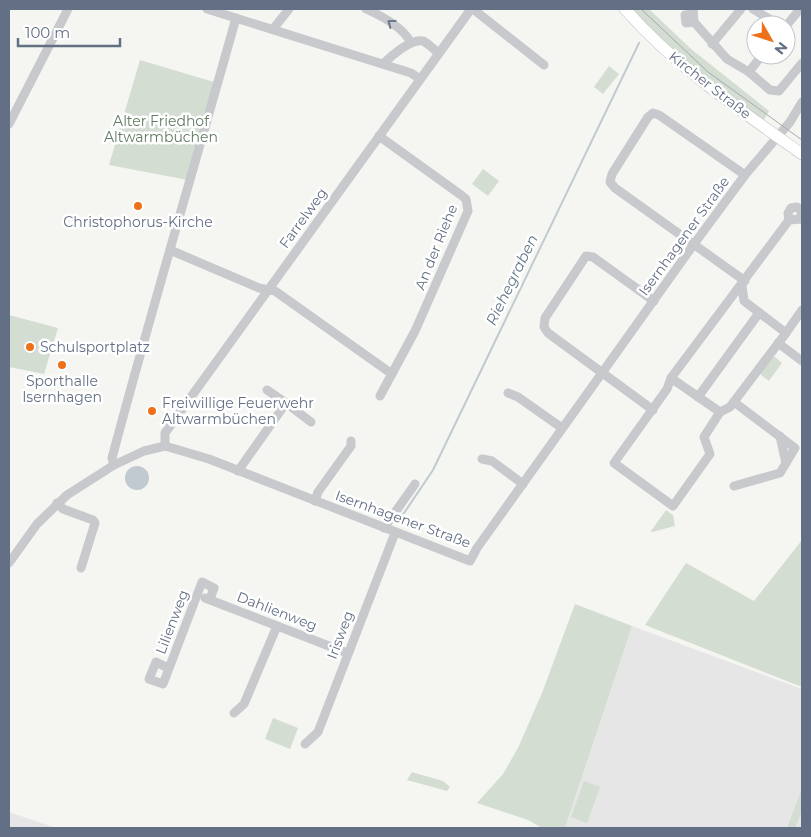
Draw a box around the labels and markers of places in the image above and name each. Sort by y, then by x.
marker: Christophorus-Kirche [132,200,144,212]
place label: Christophorus-Kirche [63,213,213,231]
place label: Schulsportplatz [40,338,150,356]
marker: Schulsportplatz [24,341,36,353]
marker: Sporthalle Isernhagen [56,359,68,371]
place label: Sporthalle Isernhagen [22,372,102,406]
place label: Freiwillige Feuerwehr Altwarmbüchen [162,394,314,428]
marker: Freiwillige Feuerwehr Altwarmbüchen [146,405,158,417]

